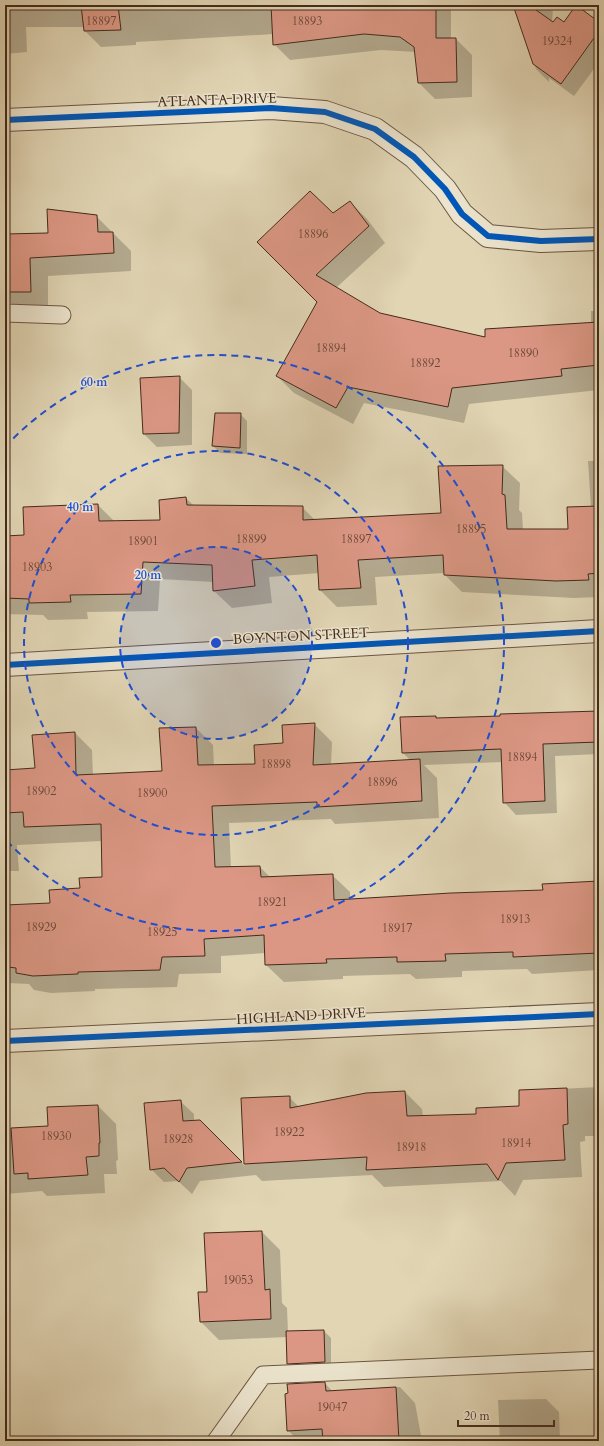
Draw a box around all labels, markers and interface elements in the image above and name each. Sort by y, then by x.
house number: 18897 [86,13,116,29]
house number: 18893 [292,13,322,29]
house number: 19324 [542,33,572,49]
street label: ATLANTA DRIVE [157,88,277,112]
house number: 18896 [298,226,328,242]
house number: 18894 [316,340,346,356]
house number: 18890 [508,345,538,361]
house number: 18892 [410,355,440,371]
text: 60 m [81,374,108,390]
text: 40 m [67,499,94,515]
house number: 18895 [456,521,486,537]
house number: 18899 [236,531,266,547]
house number: 18897 [341,531,371,547]
house number: 18901 [128,533,158,549]
house number: 18903 [22,559,52,575]
text: 20 m [135,567,162,583]
street label: BOYNTON STREET [232,623,370,649]
centre of rings [209,636,223,650]
house number: 18894 [507,749,537,765]
house number: 18898 [261,756,291,772]
house number: 18896 [367,774,397,790]
house number: 18902 [26,783,56,799]
house number: 18900 [137,785,167,801]
house number: 18921 [257,894,287,910]
house number: 18913 [500,911,530,927]
house number: 18929 [26,919,56,935]
house number: 18917 [382,920,412,936]
house number: 18925 [147,924,177,940]
street label: HIGHLAND DRIVE [236,1003,367,1029]
house number: 18922 [274,1124,304,1140]
house number: 18930 [41,1128,71,1144]
house number: 18928 [163,1131,193,1147]
house number: 18914 [501,1135,531,1151]
house number: 18918 [396,1139,426,1155]
house number: 19053 [223,1272,253,1288]
house number: 19047 [317,1399,347,1415]
scale bar [458,1402,554,1428]
text: 20 m [464,1408,491,1424]

